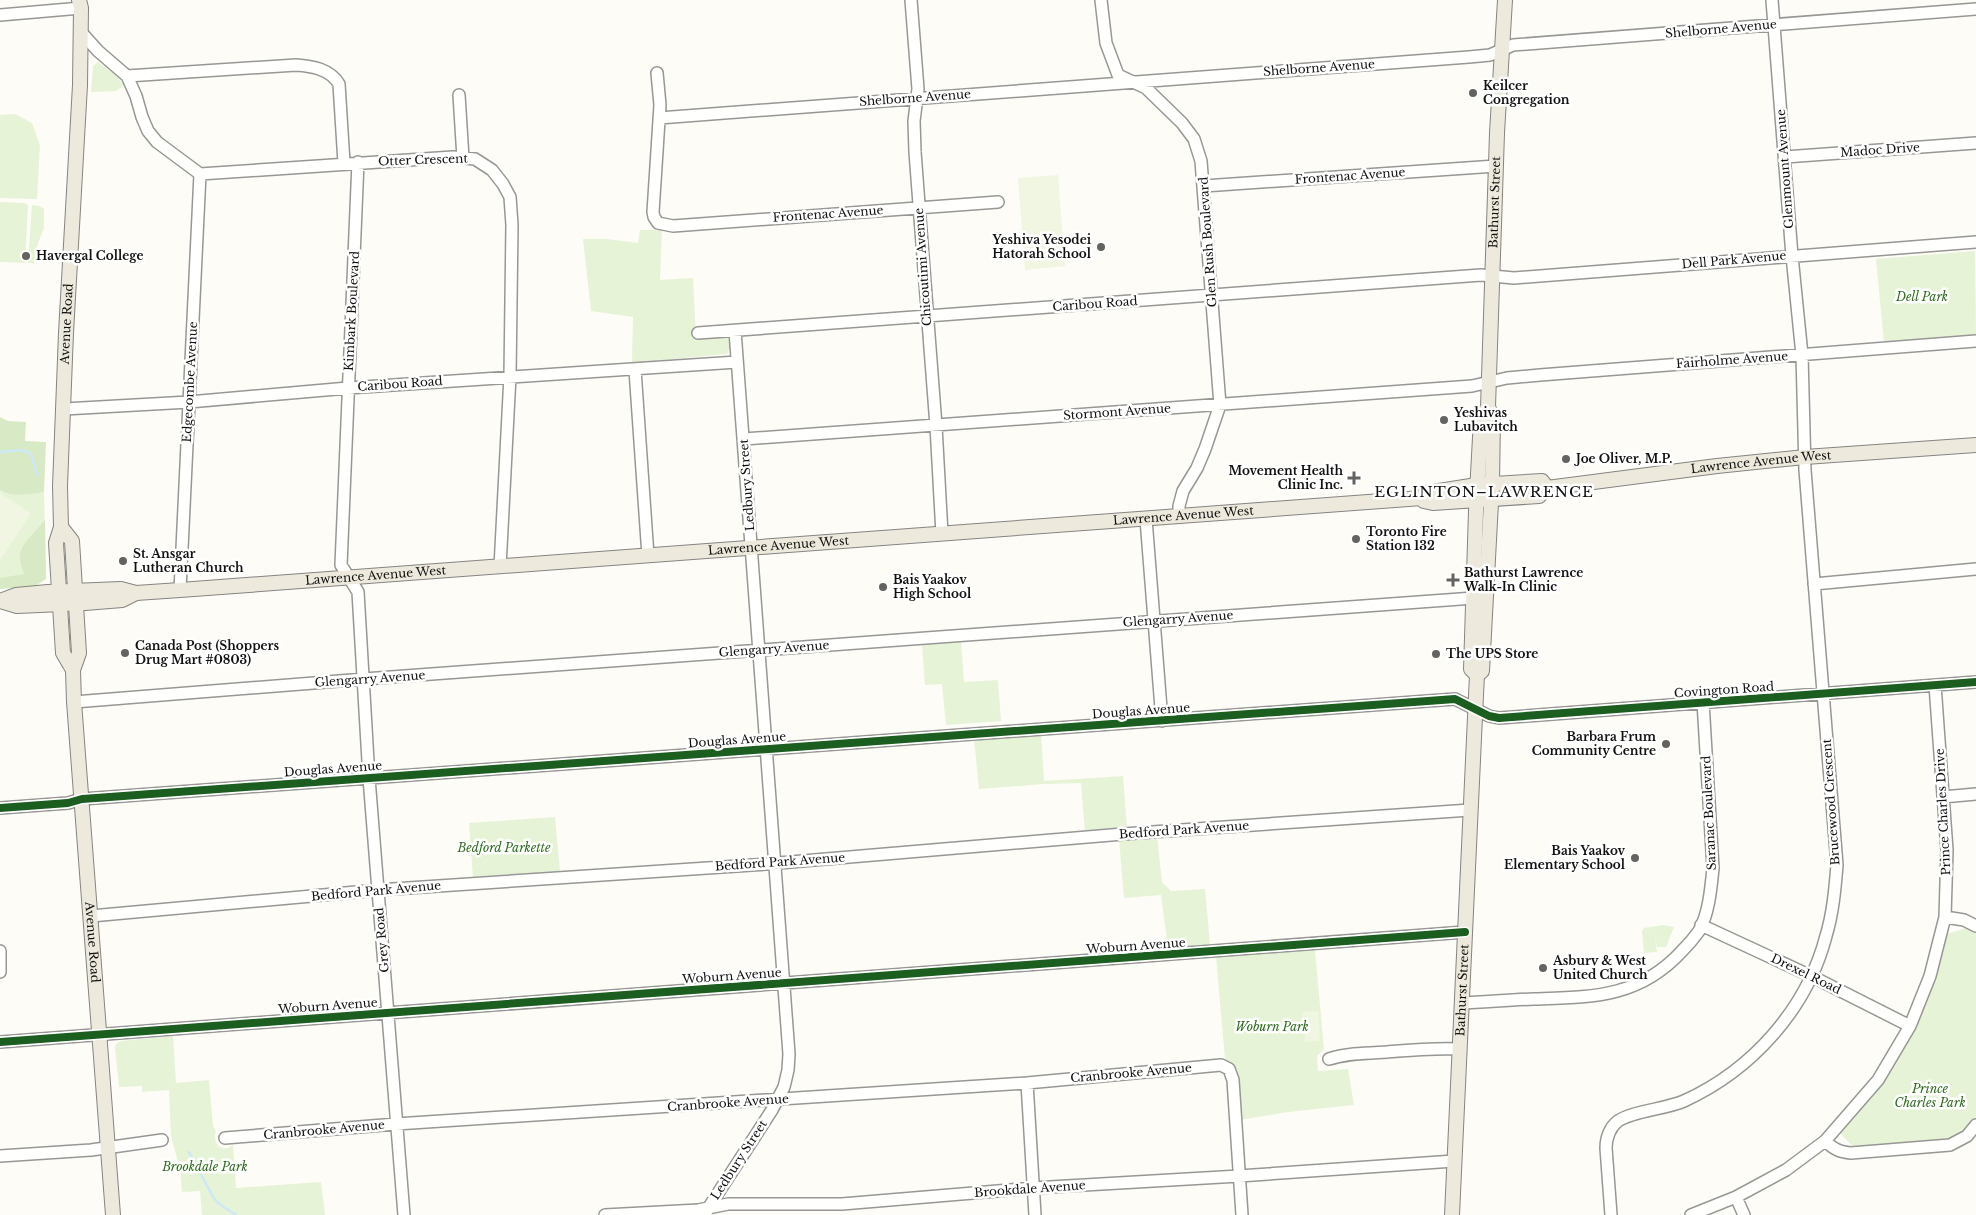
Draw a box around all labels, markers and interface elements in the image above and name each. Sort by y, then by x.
street label: Shelborne Avenue [1665,16,1778,41]
street label: Shelborne Avenue [1263,56,1375,79]
place label: Keilcer Congregation [1483,78,1570,107]
street label: Shelborne Avenue [859,86,971,109]
marker: Keilcer Congregation [1467,87,1479,99]
street label: Glenmount Avenue [1773,109,1796,229]
street label: Madoc Drive [1840,139,1920,160]
street label: Otter Crescent [378,150,469,169]
street label: Bathurst Street [1485,156,1503,249]
street label: Frontenac Avenue [1294,164,1406,187]
street label: Glen Rush Boulevard [1195,176,1220,308]
street label: Frontenac Avenue [772,202,884,225]
street label: Chicoutimi Avenue [911,207,934,327]
place label: Yeshiva Yesodei Hatorah School [991,232,1092,261]
marker: Yeshiva Yesodei Hatorah School [1095,241,1107,253]
street label: Dell Park Avenue [1681,247,1787,272]
place label: Havergal College [36,248,143,263]
marker: Havergal College [20,250,32,262]
street label: Kimbark Boulevard [341,250,362,372]
street label: Avenue Road [57,283,76,366]
park label: Dell Park [1895,289,1948,304]
street label: Caribou Road [1052,293,1138,314]
street label: Edgecombe Avenue [179,321,200,443]
street label: Fairholme Avenue [1675,348,1789,371]
street label: Caribou Road [357,373,443,394]
street label: Stormont Avenue [1063,400,1171,423]
place label: Yeshivas Lubavitch [1453,405,1518,434]
marker: Yeshivas Lubavitch [1438,414,1450,426]
street label: Ledbury Street [736,438,757,532]
street label: Lawrence Avenue West [1690,447,1832,476]
place label: Joe Oliver, M.P. [1573,451,1672,466]
marker: Joe Oliver, M.P. [1560,453,1572,465]
place label: Movement Health Clinic Inc. [1228,463,1343,492]
marker: Movement Health Clinic Inc. [1347,471,1361,485]
district label: EGLINTON–LAWRENCE [1374,482,1594,501]
street label: Lawrence Avenue West [1112,502,1255,528]
place label: Toronto Fire Station 132 [1366,524,1447,553]
street label: Lawrence Avenue West [707,532,850,558]
marker: Toronto Fire Station 132 [1350,533,1362,545]
place label: St. Ansgar Lutheran Church [133,546,244,575]
marker: St. Ansgar Lutheran Church [117,555,129,567]
street label: Lawrence Avenue West [305,562,447,588]
place label: Bathurst Lawrence Walk-In Clinic [1463,565,1583,594]
place label: Bais Yaakov High School [893,572,972,601]
marker: Bathurst Lawrence Walk-In Clinic [1446,573,1460,587]
marker: Bais Yaakov High School [877,581,889,593]
street label: Glengarry Avenue [1122,607,1234,630]
street label: Glengarry Avenue [718,637,830,660]
place label: Canada Post (Shoppers Drug Mart #0803) [135,638,280,667]
place label: The UPS Store [1446,646,1538,661]
marker: Canada Post (Shoppers Drug Mart #0803) [119,647,131,659]
marker: The UPS Store [1430,648,1442,660]
street label: Glengarry Avenue [314,667,426,690]
street label: Covington Road [1673,679,1774,700]
street label: Douglas Avenue [1091,700,1191,721]
street label: Douglas Avenue [687,729,787,750]
place label: Barbara Frum Community Centre [1532,729,1657,758]
marker: Barbara Frum Community Centre [1660,738,1672,750]
street label: Brucewood Crescent [1819,738,1842,866]
street label: Prince Charles Drive [1932,748,1953,876]
street label: Saranac Boulevard [1698,755,1719,871]
street label: Douglas Avenue [283,758,383,779]
street label: Bedford Park Avenue [1118,817,1250,842]
park label: Bedford Parkette [457,840,551,855]
place label: Bais Yaakov Elementary School [1504,843,1626,872]
street label: Bedford Park Avenue [714,849,846,874]
marker: Bais Yaakov Elementary School [1629,852,1641,864]
street label: Bedford Park Avenue [310,877,442,904]
street label: Avenue Road [82,900,103,983]
street label: Grey Road [371,907,392,973]
street label: Woburn Avenue [1085,935,1186,957]
street label: Bathurst Street [1452,943,1472,1037]
street label: Drexel Road [1769,950,1844,997]
place label: Asbury & West United Church [1552,953,1648,982]
marker: Asbury & West United Church [1537,962,1549,974]
street label: Woburn Avenue [681,965,782,987]
street label: Woburn Avenue [277,995,378,1017]
park label: Woburn Park [1235,1019,1309,1034]
street label: Cranbrooke Avenue [1070,1060,1192,1085]
park label: Prince Charles Park [1894,1081,1966,1110]
street label: Cranbrooke Avenue [667,1091,789,1114]
street label: Cranbrooke Avenue [263,1117,385,1142]
street label: Ledbury Street [707,1117,770,1202]
park label: Brookdale Park [161,1159,248,1174]
street label: Brookdale Avenue [974,1177,1086,1200]

